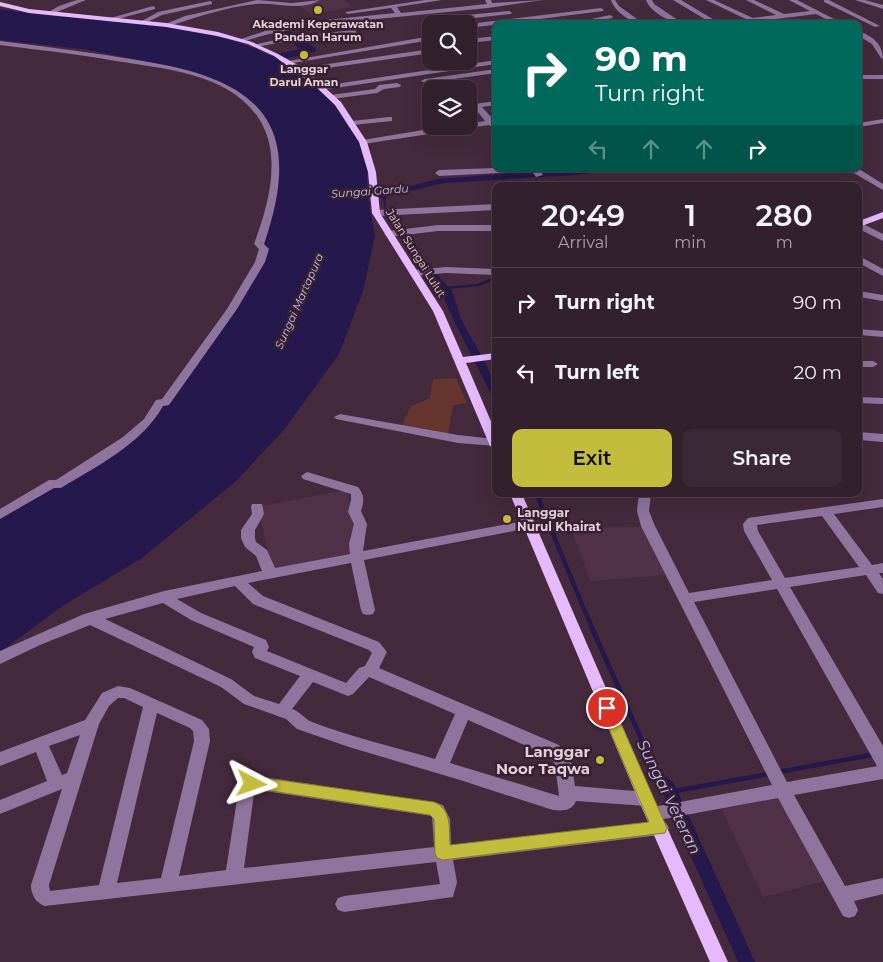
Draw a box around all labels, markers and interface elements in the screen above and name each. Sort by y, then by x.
marker: Akademi Keperawatan Pandan Harum [312,4,324,16]
map controls [422,15,477,135]
button: search [422,15,477,70]
place label: Akademi Keperawatan Pandan Harum [251,17,384,44]
text: 90 m [595,37,688,80]
icon: right [512,40,577,105]
marker: Langgar Darul Aman [298,49,310,61]
place label: Langgar Darul Aman [270,62,338,89]
button: layers [422,80,477,135]
text: Turn right [595,80,705,107]
icon: left [584,135,612,163]
icon: ahead [637,135,665,163]
icon: ahead [690,135,718,163]
icon: right [743,135,771,163]
water label: Sungai Gardu [331,181,409,201]
text: 20:49 [541,197,625,234]
text: 1 [685,197,696,234]
text: 280 [756,197,813,234]
street label: Jalan Sungai Lulut [383,205,449,300]
text: Arrival [558,233,608,252]
text: min [674,233,706,252]
text: m [776,233,793,252]
water label: Sungai Martapura [272,251,326,351]
icon: right [512,289,540,317]
text: Turn right [555,291,655,314]
text: 90 m [793,291,842,314]
icon: left [512,359,540,387]
text: Turn left [555,361,640,384]
text: 20 m [794,361,842,384]
button: Exit [512,429,672,487]
button: Share [682,429,842,487]
place label: Langgar Nurul Khairat [517,505,602,534]
marker: Langgar Nurul Khairat [501,513,513,525]
pin [586,687,628,729]
icon: arrive [593,694,621,722]
water label: Sungai Veteran [633,736,705,858]
place label: Langgar Noor Taqwa [496,742,591,778]
marker: Langgar Noor Taqwa [594,754,606,766]
position arrow [225,757,277,809]

